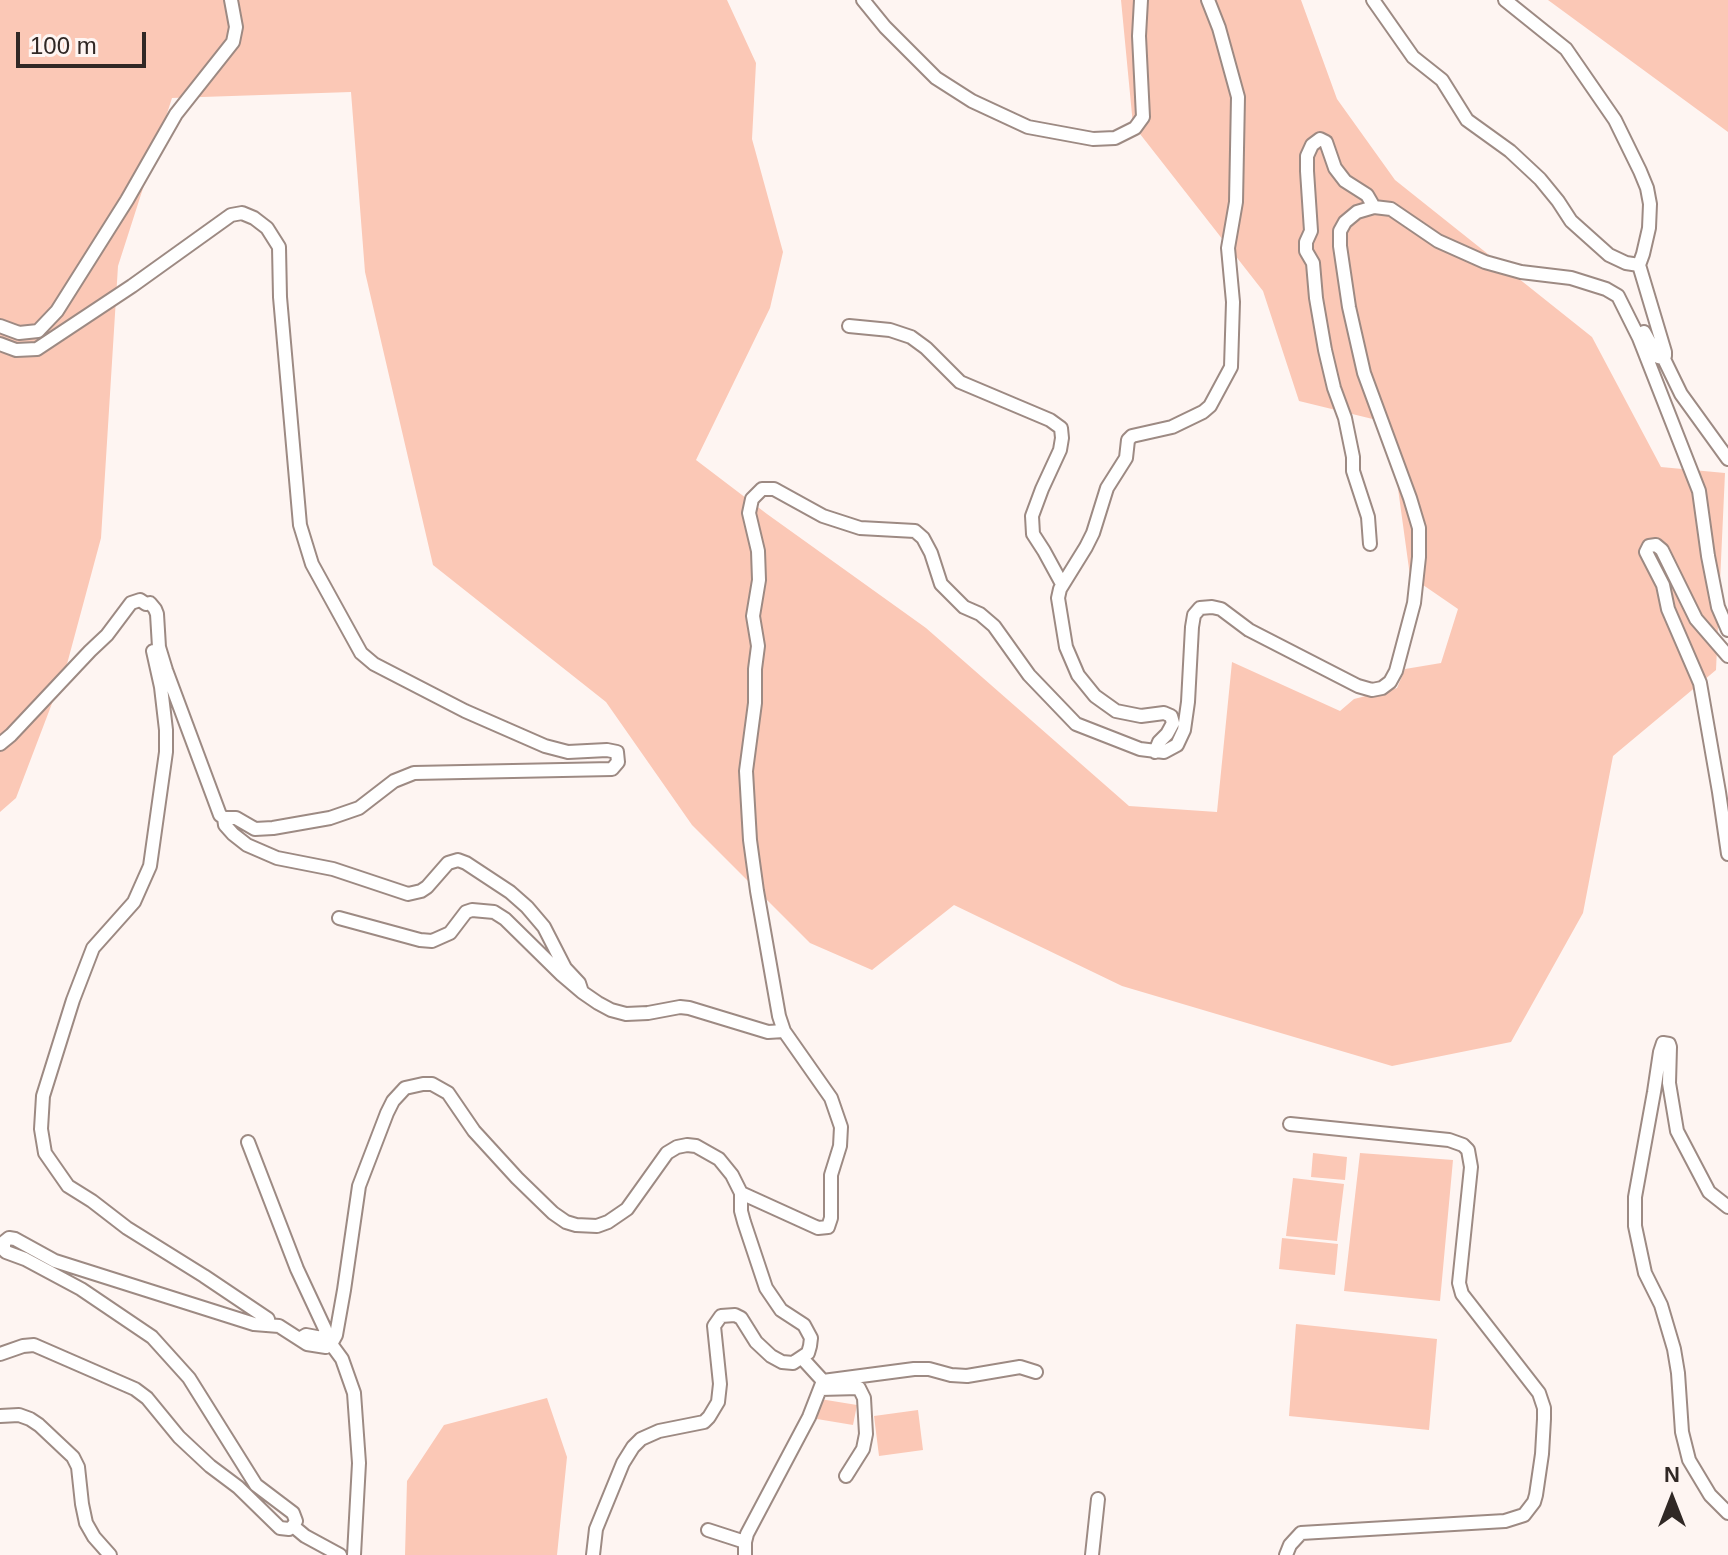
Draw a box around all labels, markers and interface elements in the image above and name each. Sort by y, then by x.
scale bar [20,16,150,66]
text: 100 m [30,32,97,59]
north arrow [1632,1459,1712,1539]
text: N [1664,1462,1680,1487]

